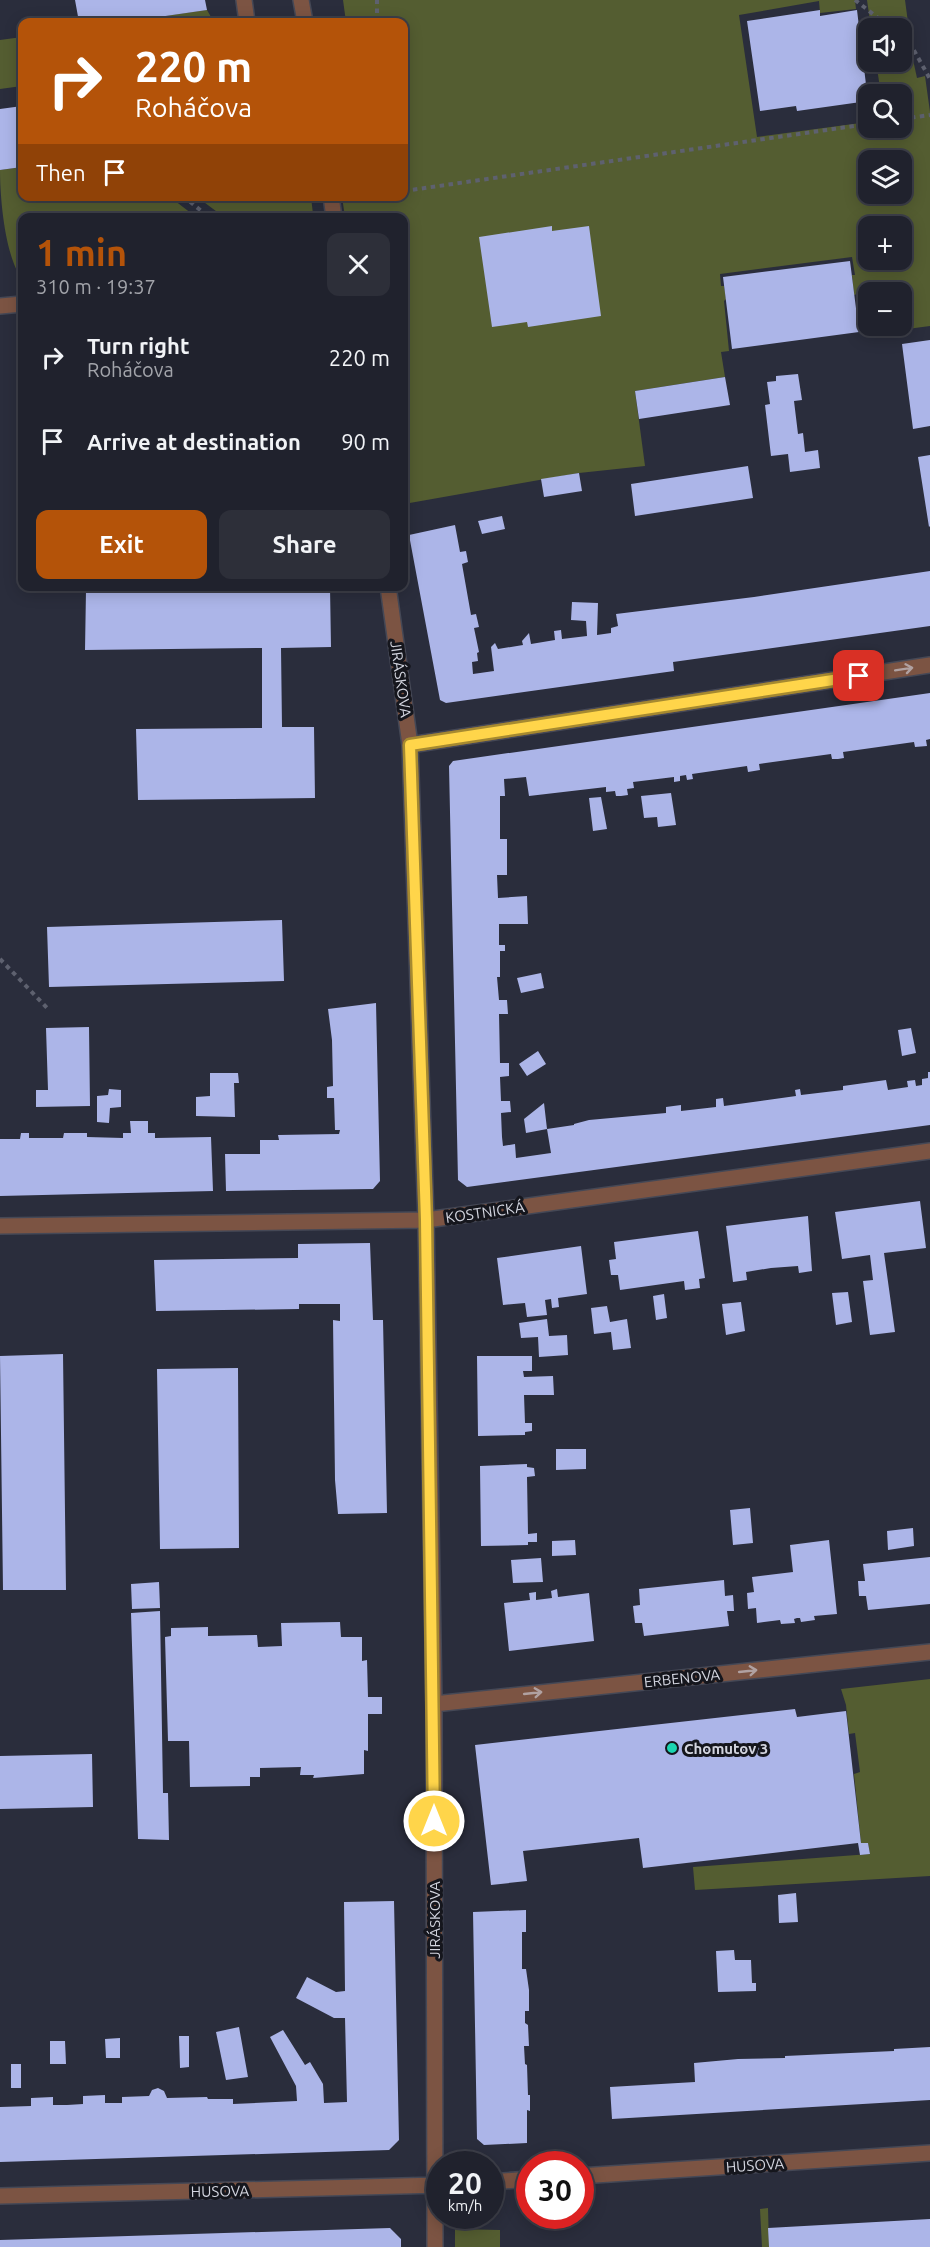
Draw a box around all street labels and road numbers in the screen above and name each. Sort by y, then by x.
street label: JIRÁSKOVA [387,639,415,719]
street label: KOSTNICKÁ [444,1198,526,1226]
street label: ERBENOVA [643,1666,721,1690]
street label: JIRÁSKOVA [426,1881,443,1959]
street label: HUSOVA [725,2154,785,2176]
street label: HUSOVA [191,2182,250,2200]

